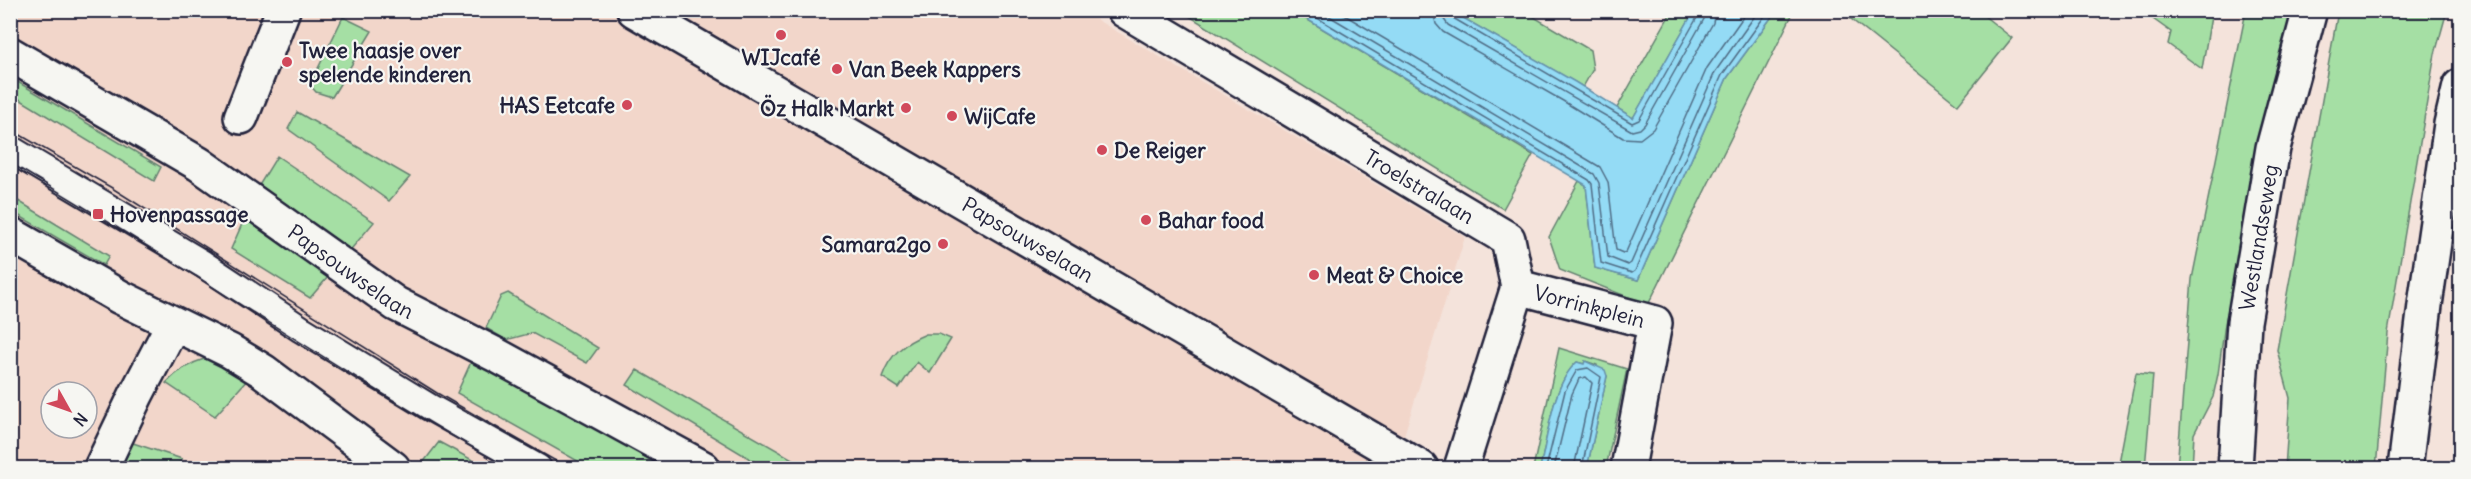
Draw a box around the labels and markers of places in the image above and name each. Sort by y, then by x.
marker: WIJcafé [774,28,788,42]
place label: Twee haasje over spelende kinderen [299,37,471,88]
place label: WIJcafé [741,44,821,71]
marker: Twee haasje over spelende kinderen [280,55,294,69]
place label: Van Beek Kappers [849,56,1021,83]
marker: Van Beek Kappers [830,62,844,76]
place label: HAS Eetcafe [500,92,615,119]
place label: Öz Halk Markt [760,94,895,122]
marker: HAS Eetcafe [620,98,634,112]
marker: Öz Halk Markt [899,101,913,115]
place label: WijCafe [964,103,1036,130]
marker: WijCafe [945,109,959,123]
place label: De Reiger [1114,137,1206,164]
marker: De Reiger [1095,143,1109,157]
place label: Hovenpassage [110,201,249,228]
marker: Hovenpassage [91,207,105,221]
place label: Bahar food [1158,207,1265,234]
marker: Bahar food [1139,213,1153,227]
place label: Samara2go [822,231,931,258]
marker: Samara2go [936,237,950,251]
place label: Meat & Choice [1326,262,1463,289]
marker: Meat & Choice [1307,268,1321,282]

